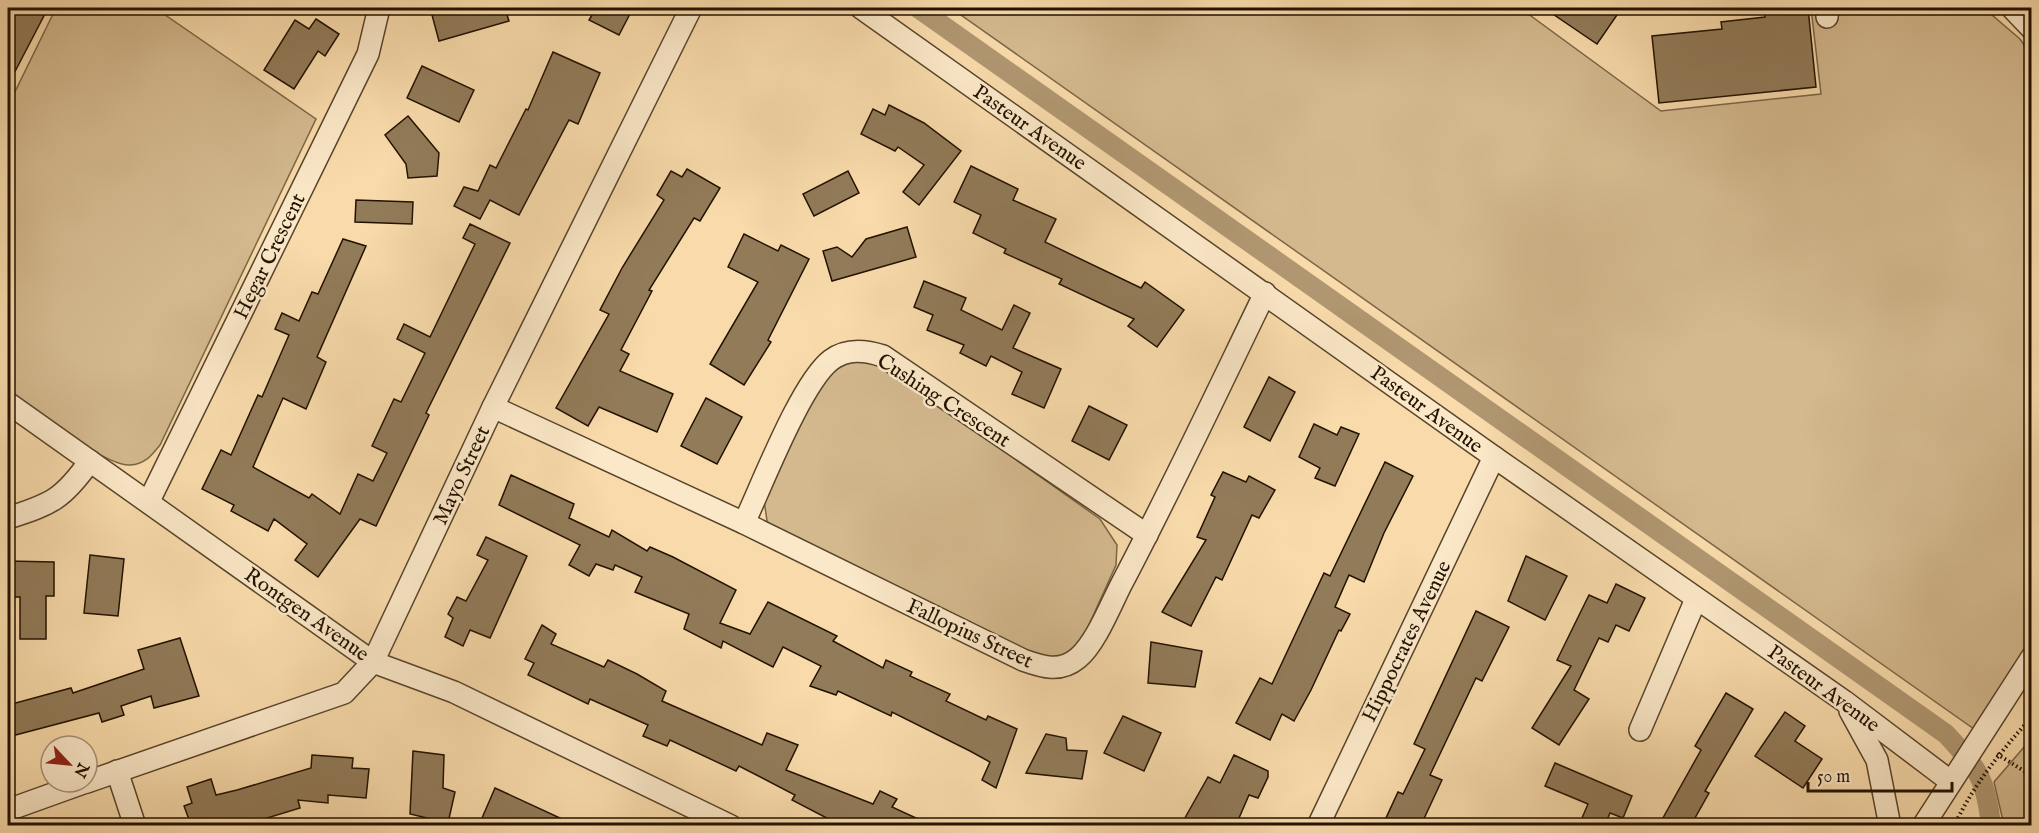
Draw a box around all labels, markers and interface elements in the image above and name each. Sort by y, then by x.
street label: Pasteur Avenue [967,79,1092,178]
street label: Hegar Crescent [228,189,312,324]
street label: Cushing Crescent [871,348,1015,454]
street label: Pasteur Avenue [1365,360,1488,460]
street label: Mayo Street [428,422,497,530]
street label: Hippocrates Avenue [1357,556,1458,727]
street label: Rontgen Avenue [238,562,374,668]
street label: Fallopius Street [902,593,1037,675]
street label: Pasteur Avenue [1762,639,1885,739]
north arrow [39,734,99,794]
scale bar [1808,755,1952,793]
text: N [69,758,93,780]
text: 50 m [1817,766,1850,789]

